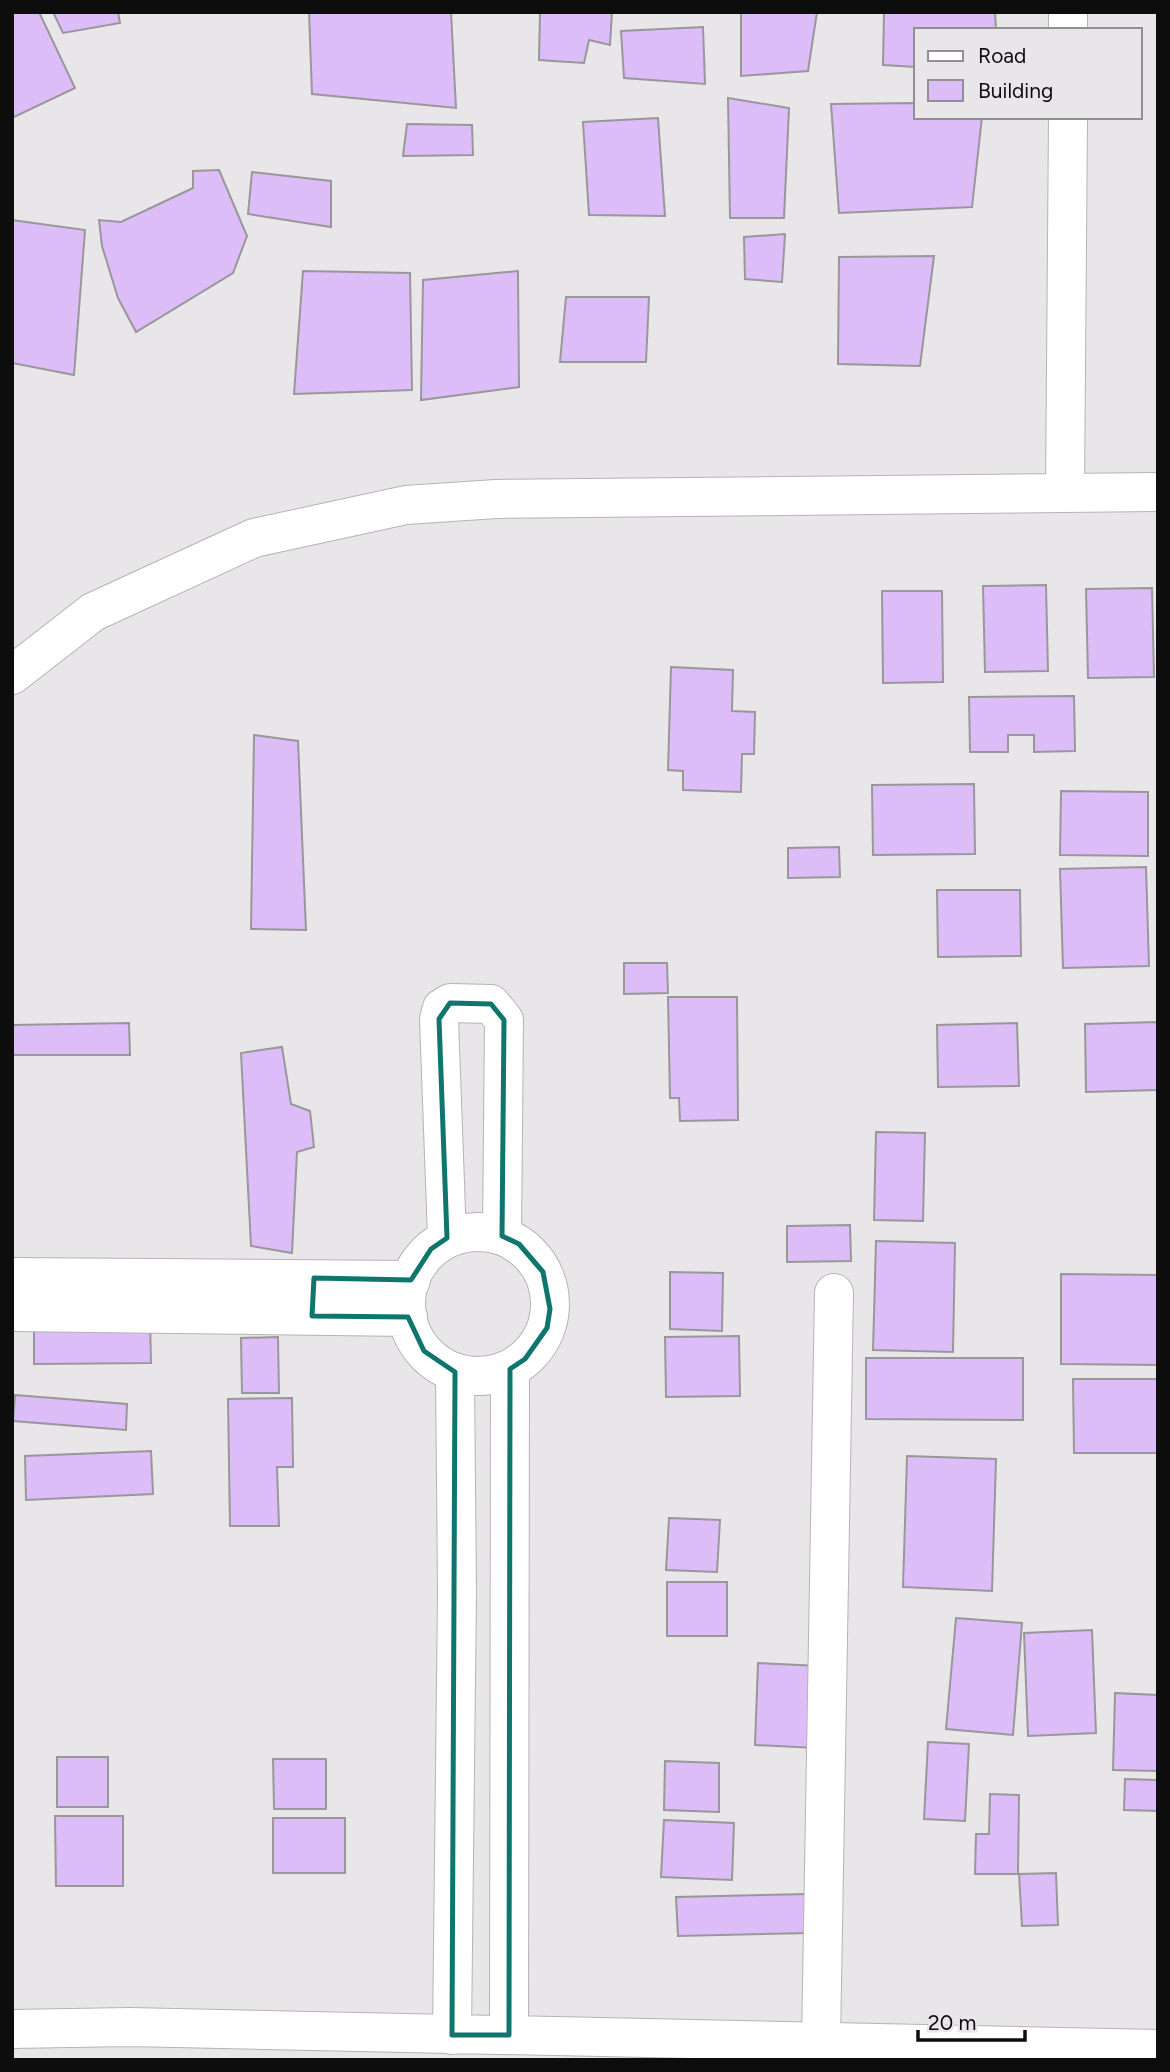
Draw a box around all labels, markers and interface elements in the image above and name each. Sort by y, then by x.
legend [914,28,1142,119]
text: Road [978,43,1026,68]
text: Building [978,78,1053,103]
scale bar [918,1998,1025,2042]
text: 20 m [928,2010,976,2035]

